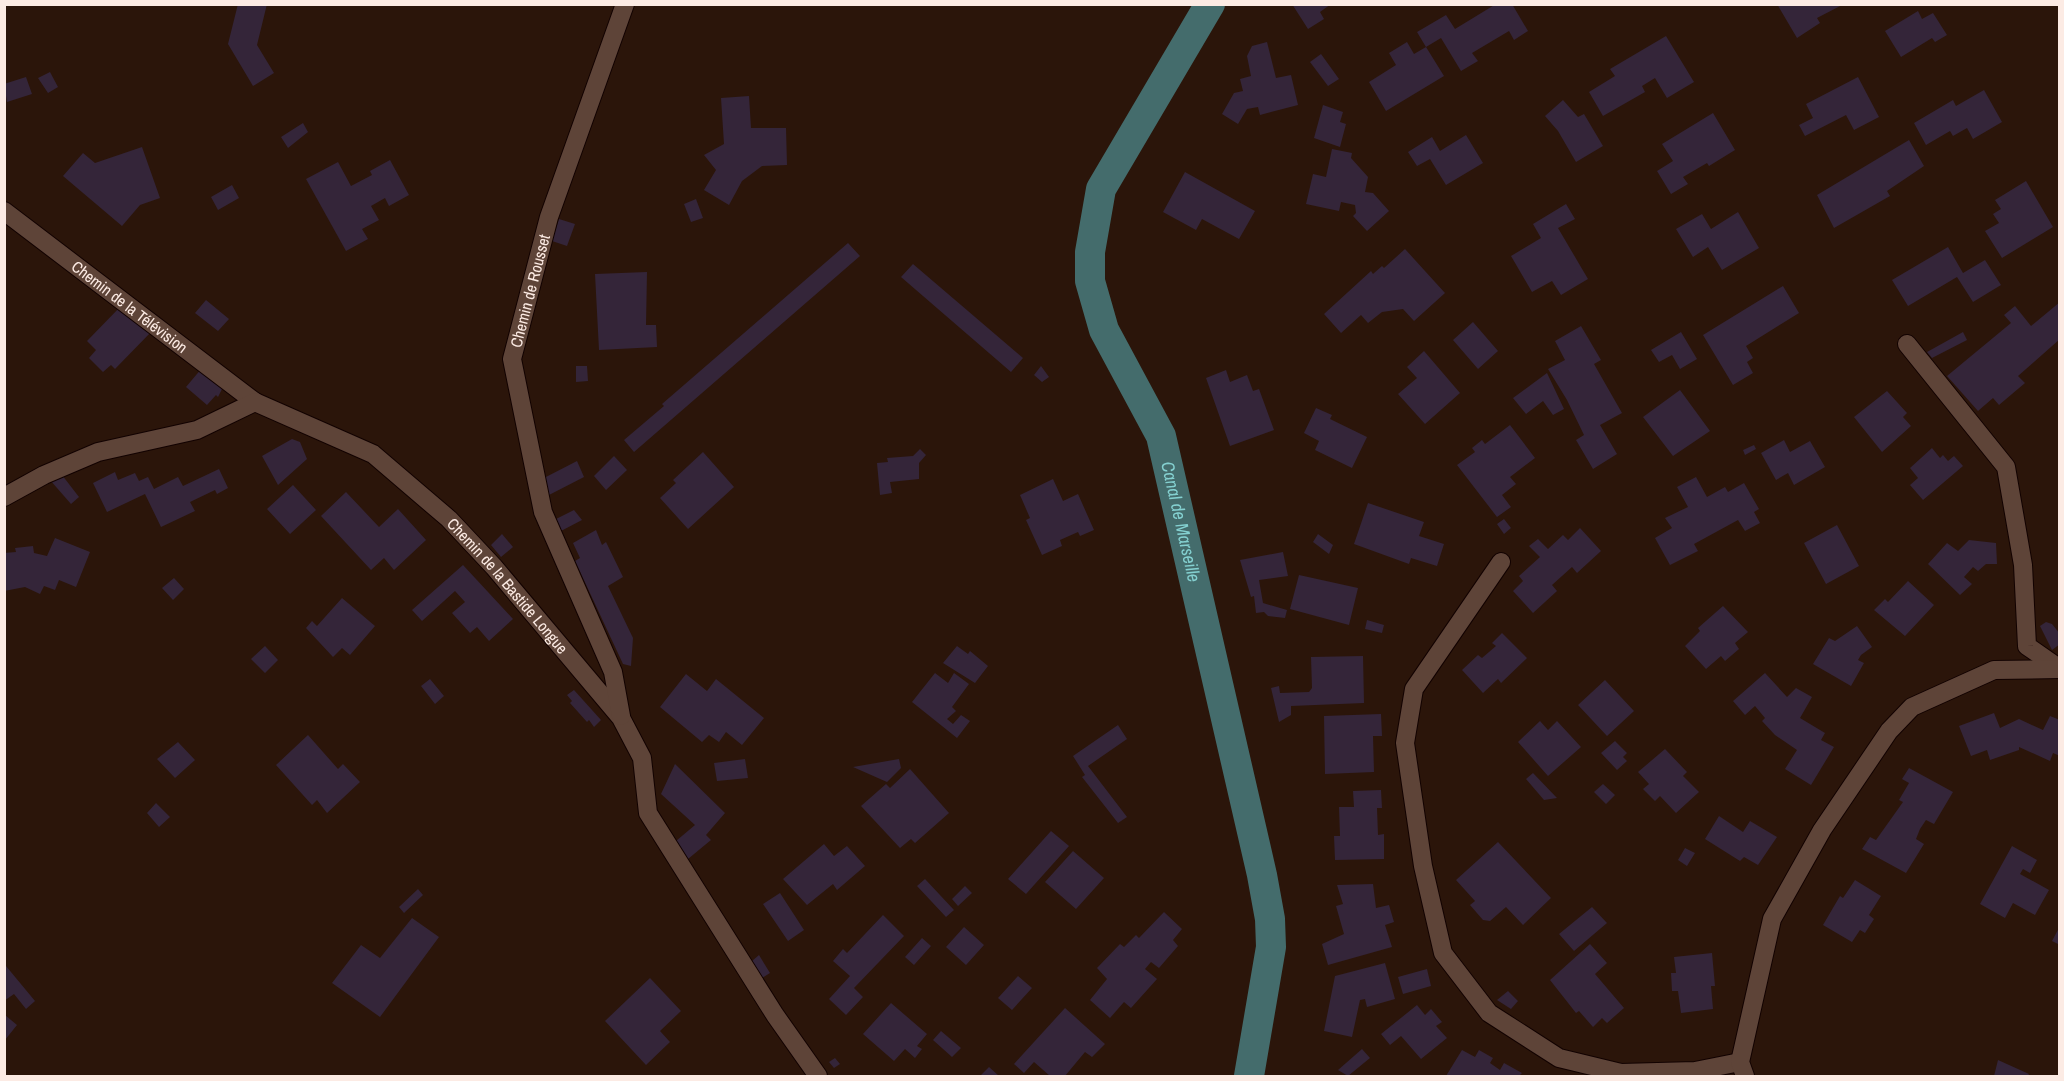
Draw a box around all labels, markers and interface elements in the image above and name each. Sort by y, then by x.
street label: Chemin de Rousset [505,232,555,350]
street label: Chemin de la Télévision [67,255,192,358]
water label: Canal de Marseille [1155,459,1207,584]
street label: Chemin de la Bastide Longue [442,513,573,658]

